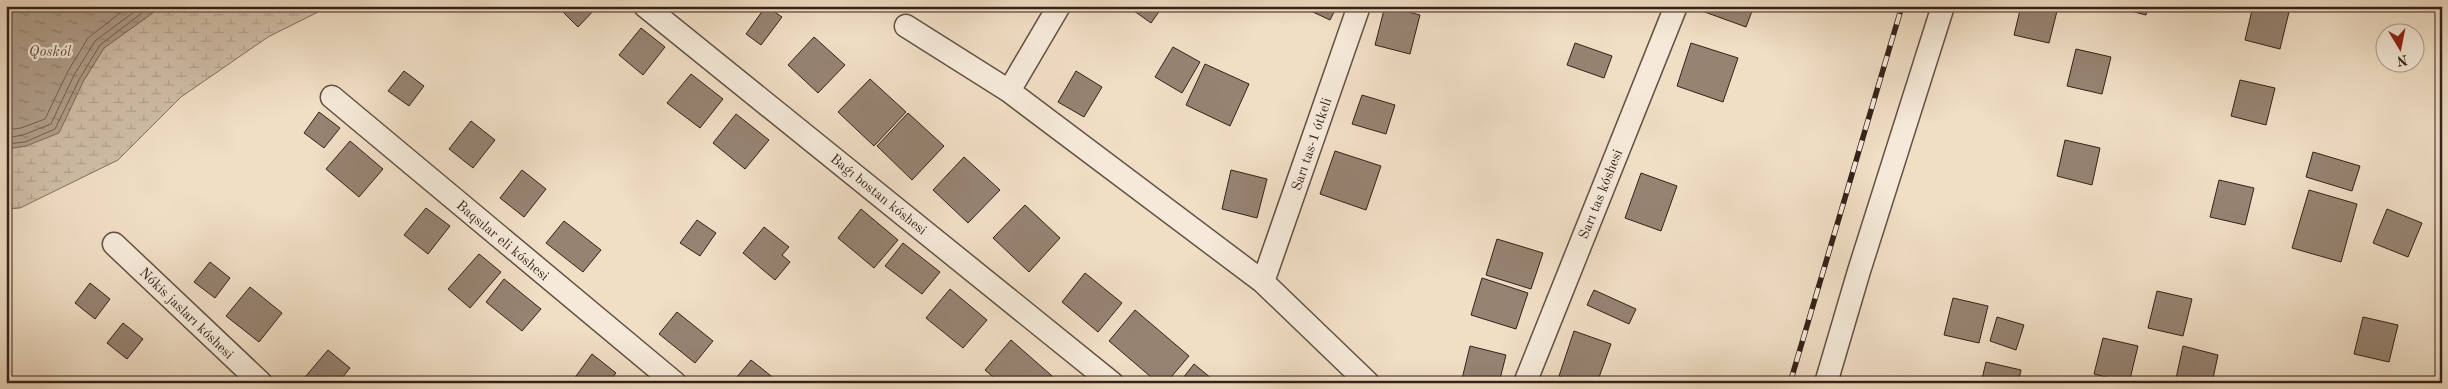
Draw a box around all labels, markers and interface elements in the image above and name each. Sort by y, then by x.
north arrow [2376,22,2426,72]
water label: Qoskól [29,45,72,60]
text: N [2395,52,2409,68]
street label: Sarı tas-1 ótkeli [1289,96,1334,193]
street label: Sarı tas kóshesi [1577,147,1625,241]
street label: Baǵı bostan kóshesi [828,152,929,238]
street label: Baqsılar eli kóshesi [453,198,551,284]
street label: Nókis jasları kóshesi [137,265,236,362]

